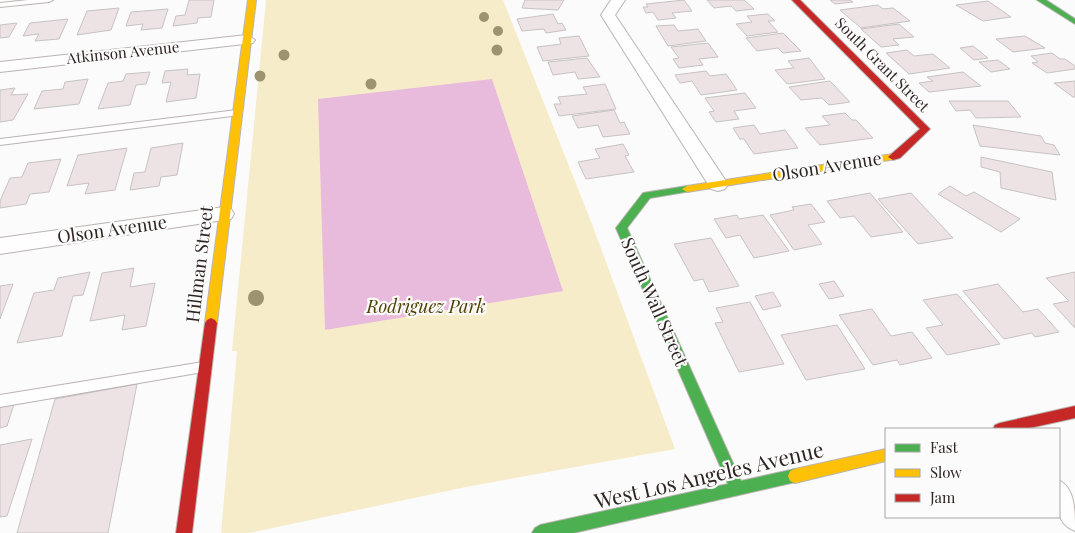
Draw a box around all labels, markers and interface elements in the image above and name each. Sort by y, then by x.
street label: South Grant Street [831,13,935,116]
street label: Atkinson Avenue [65,36,180,68]
street label: Olson Avenue [771,146,883,186]
street label: Hillman Street [180,203,218,324]
street label: Olson Avenue [56,209,168,249]
street label: South Wall Street [616,234,694,370]
park label: Rodriguez Park [366,294,485,318]
legend [885,428,1060,518]
street label: West Los Angeles Avenue [590,434,826,514]
text: Fast [930,437,959,457]
text: Slow [930,462,962,482]
text: Jam [929,487,956,507]

